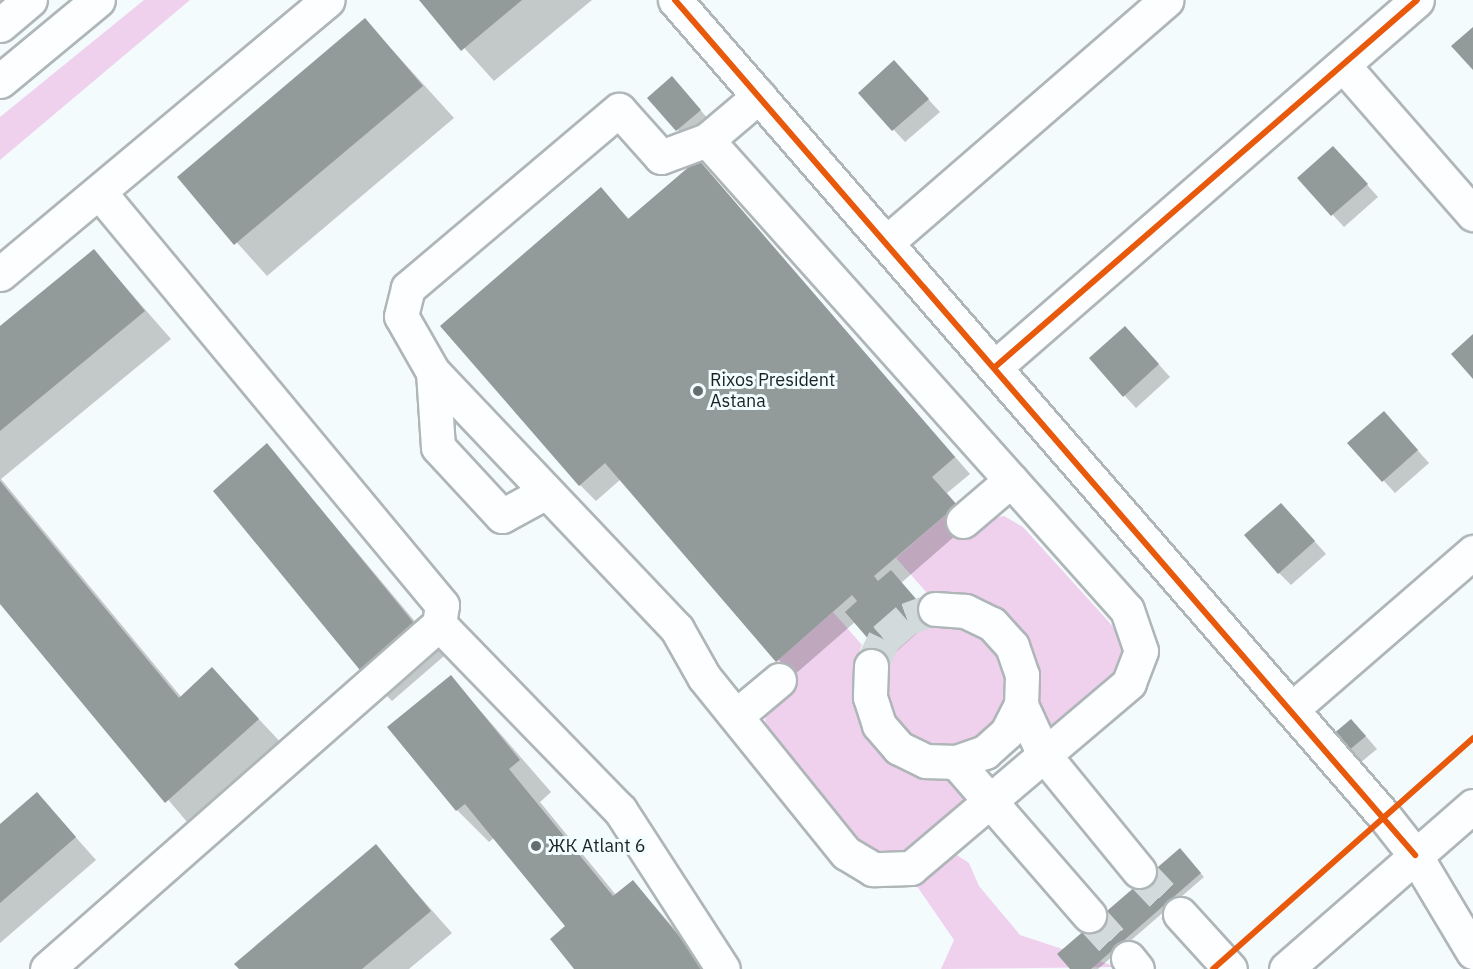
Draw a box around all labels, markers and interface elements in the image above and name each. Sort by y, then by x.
place label: Rixos President Astana [710,370,835,412]
marker: Rixos President Astana [691,384,705,398]
place label: ЖК Atlant 6 [548,835,646,857]
marker: ЖК Atlant 6 [529,839,543,853]

